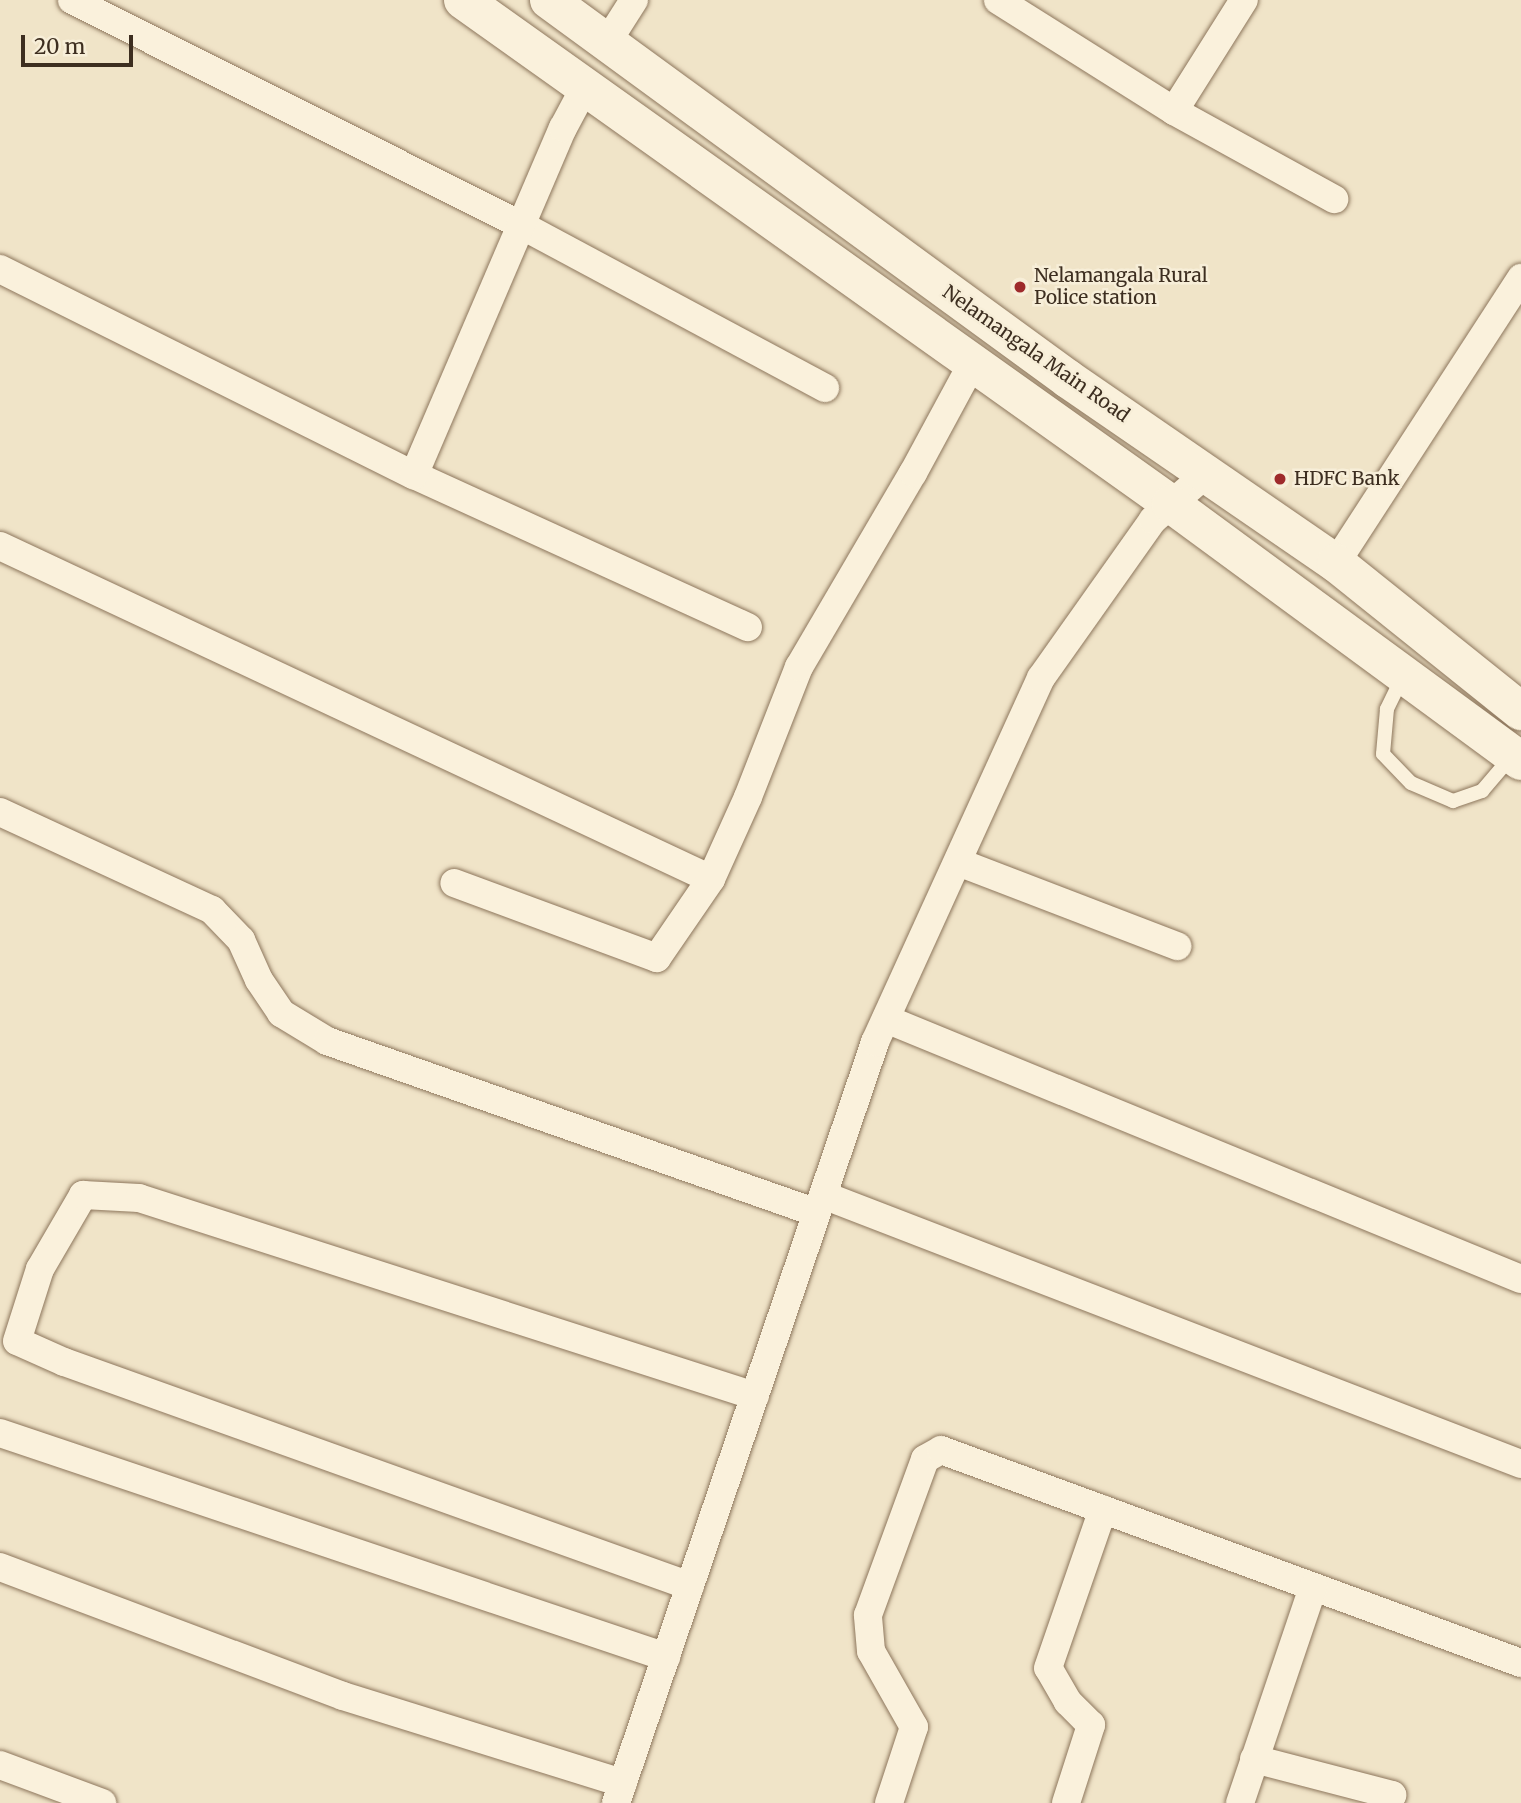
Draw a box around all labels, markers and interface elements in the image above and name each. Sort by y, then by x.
scale bar [24,21,136,65]
text: 20 m [34,33,85,60]
place label: Nelamangala Rural Police station [1034,265,1208,309]
marker: Nelamangala Rural Police station [1012,279,1028,295]
street label: Nelamangala Main Road [938,281,1134,427]
place label: HDFC Bank [1294,468,1400,490]
marker: HDFC Bank [1272,471,1288,487]

